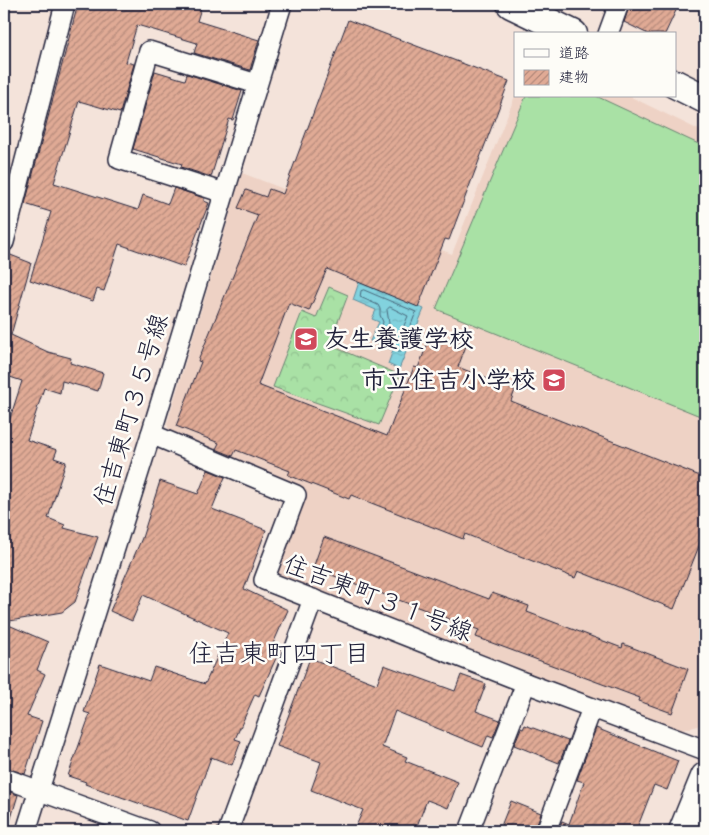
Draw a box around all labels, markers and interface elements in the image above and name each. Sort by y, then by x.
legend [514,32,676,98]
text: 道路 [559,44,589,63]
text: 建物 [559,68,589,87]
street label: 住吉東町３５号線 [86,310,176,510]
place label: 友生養護学校 [324,323,474,355]
school or university icon: 友生養護学校 [293,326,319,352]
place label: 市立住吉小学校 [361,364,536,396]
school or university icon: 市立住吉小学校 [541,367,567,393]
street label: 住吉東町３１号線 [279,547,477,649]
district label: 住吉東町四丁目 [188,637,370,670]

